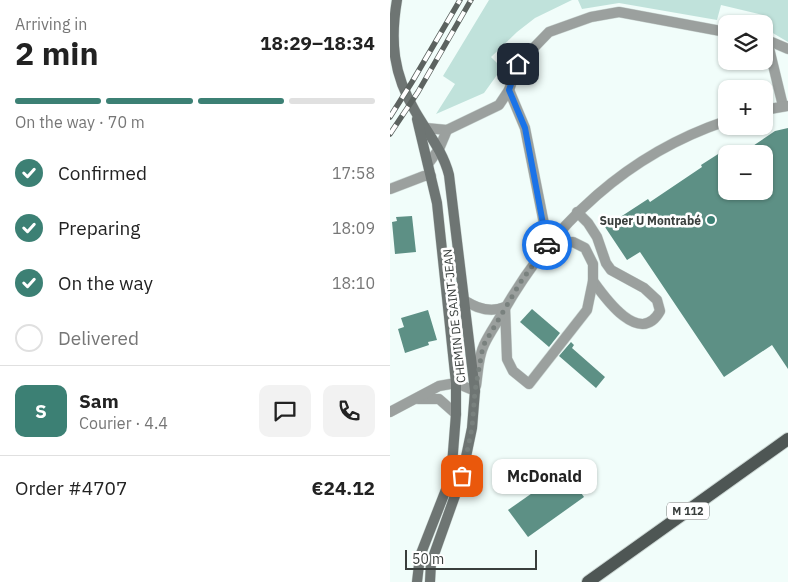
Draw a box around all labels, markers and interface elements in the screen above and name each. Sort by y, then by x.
text: Arriving in [15,14,87,34]
map controls [718,15,773,200]
button: layers [718,15,773,70]
text: 18:29–18:34 [260,31,375,55]
text: 2 min [15,32,99,74]
pin [497,43,539,85]
icon: home [504,50,532,78]
button: + [718,80,773,135]
text: On the way · 70 m [15,112,145,132]
button: − [718,145,773,200]
icon: check [15,159,43,187]
text: Confirmed [58,161,147,185]
text: 17:58 [332,163,375,183]
place label: Super U Montrabé [600,213,701,228]
icon: check [15,214,43,242]
marker: Super U Montrabé [705,214,717,226]
text: Preparing [58,216,140,240]
text: 18:09 [332,218,375,238]
courier [522,220,572,270]
icon: car [533,231,561,259]
street label: CHEMIN DE SAINT-JEAN [440,248,468,384]
icon: check [15,269,43,297]
text: On the way [58,271,153,295]
text: 18:10 [332,273,375,293]
text: Delivered [58,326,139,350]
button: chat [259,385,311,437]
button: phone [323,385,375,437]
text: Sam [79,389,119,413]
text: S [35,399,47,423]
text: Courier · 4.4 [79,413,168,433]
pin [441,455,483,497]
callout: McDonald [492,458,597,494]
icon: bag [448,462,476,490]
text: McDonald [507,466,582,486]
text: Order #4707 [15,476,127,500]
text: €24.12 [312,476,375,500]
road number: M 112 [667,502,709,520]
scale bar [405,547,538,570]
text: 50 m [412,550,444,568]

